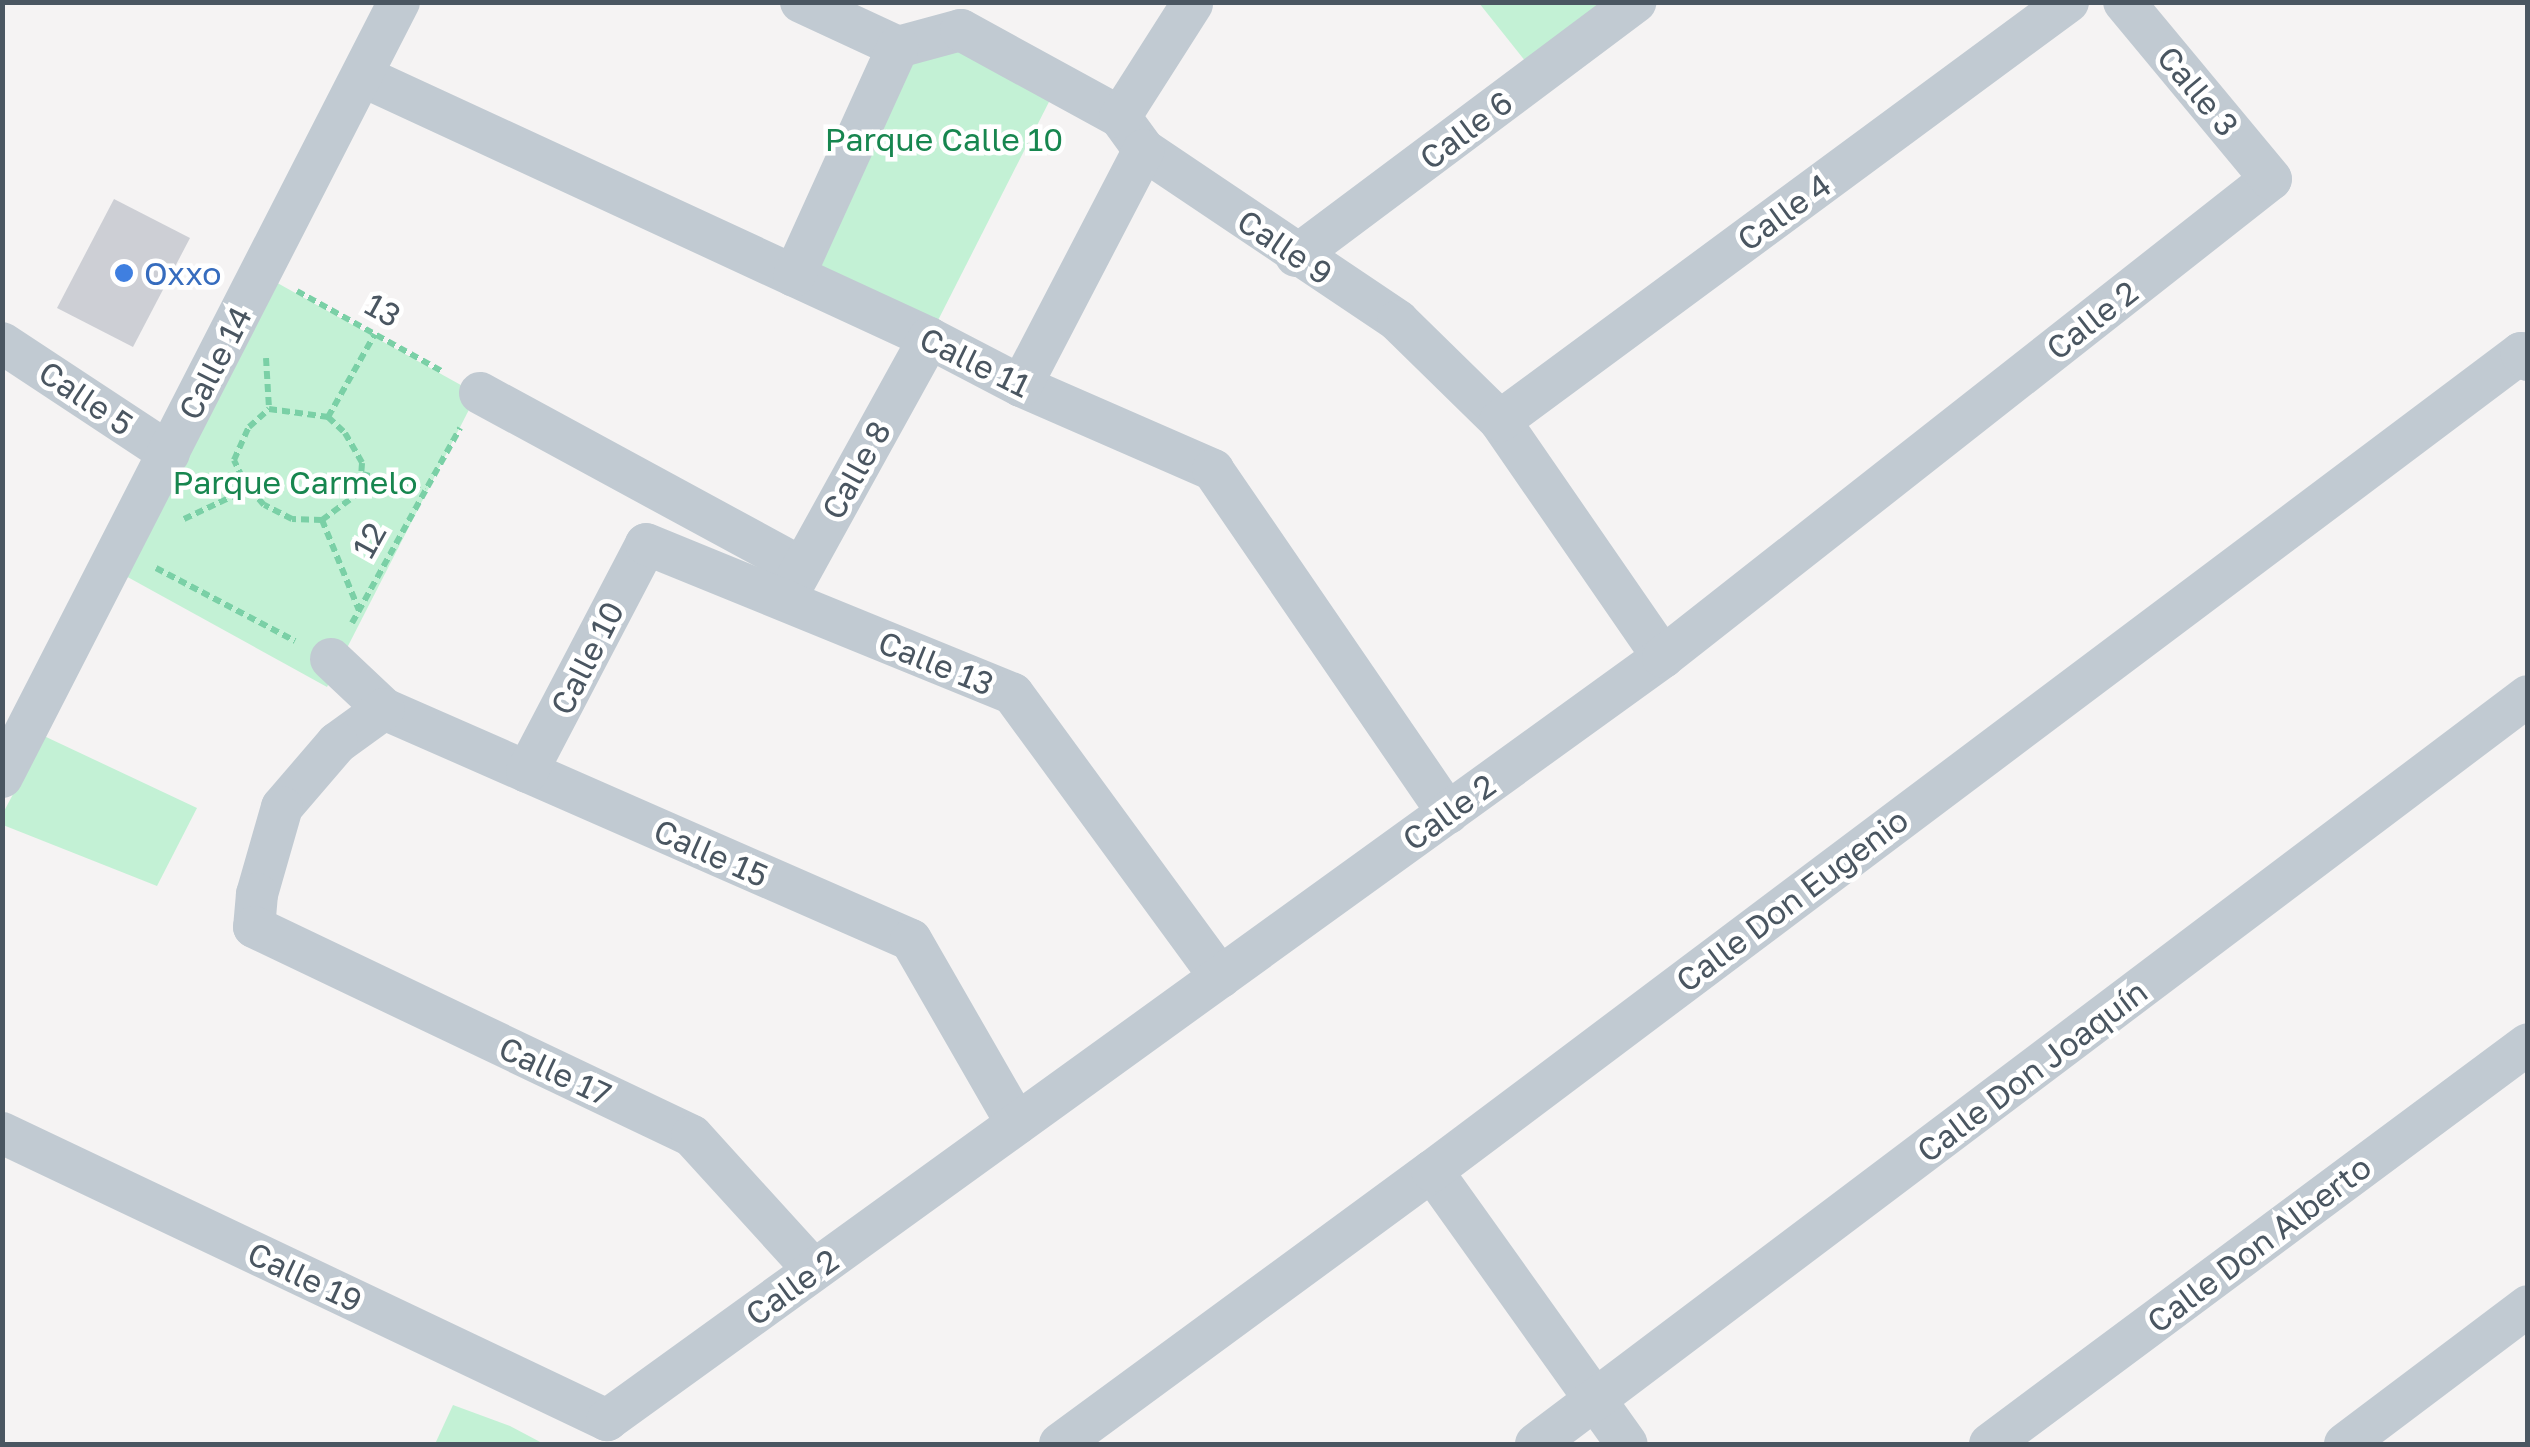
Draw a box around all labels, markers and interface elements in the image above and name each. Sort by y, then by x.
street label: Calle 3 [2149,38,2247,144]
street label: Calle 6 [1412,83,1520,177]
park label: Parque Calle 10 [825,120,1063,158]
street label: Calle 4 [1730,165,1838,259]
street label: Calle 9 [1230,201,1340,293]
place label: Oxxo [144,254,221,292]
marker: Oxxo [113,262,135,284]
street label: Calle 2 [2039,273,2145,367]
street label: 13 [359,285,407,335]
street label: Calle 14 [170,300,260,426]
street label: Calle 11 [914,319,1036,405]
street label: Calle 5 [32,353,140,443]
street label: Calle 8 [813,414,899,526]
park label: Parque Carmelo [173,463,417,501]
street label: 12 [344,516,394,564]
street label: Calle 10 [542,595,632,721]
street label: Calle 13 [873,623,999,703]
street label: Calle 2 [1395,766,1503,858]
street label: Calle Don Eugenio [1668,800,1916,1000]
street label: Calle 15 [648,811,774,895]
street label: Calle Don Joaquín [1909,972,2155,1170]
street label: Calle 17 [493,1028,617,1114]
street label: Calle Don Alberto [2140,1147,2378,1341]
street label: Calle 19 [242,1234,368,1320]
street label: Calle 2 [738,1241,846,1333]

